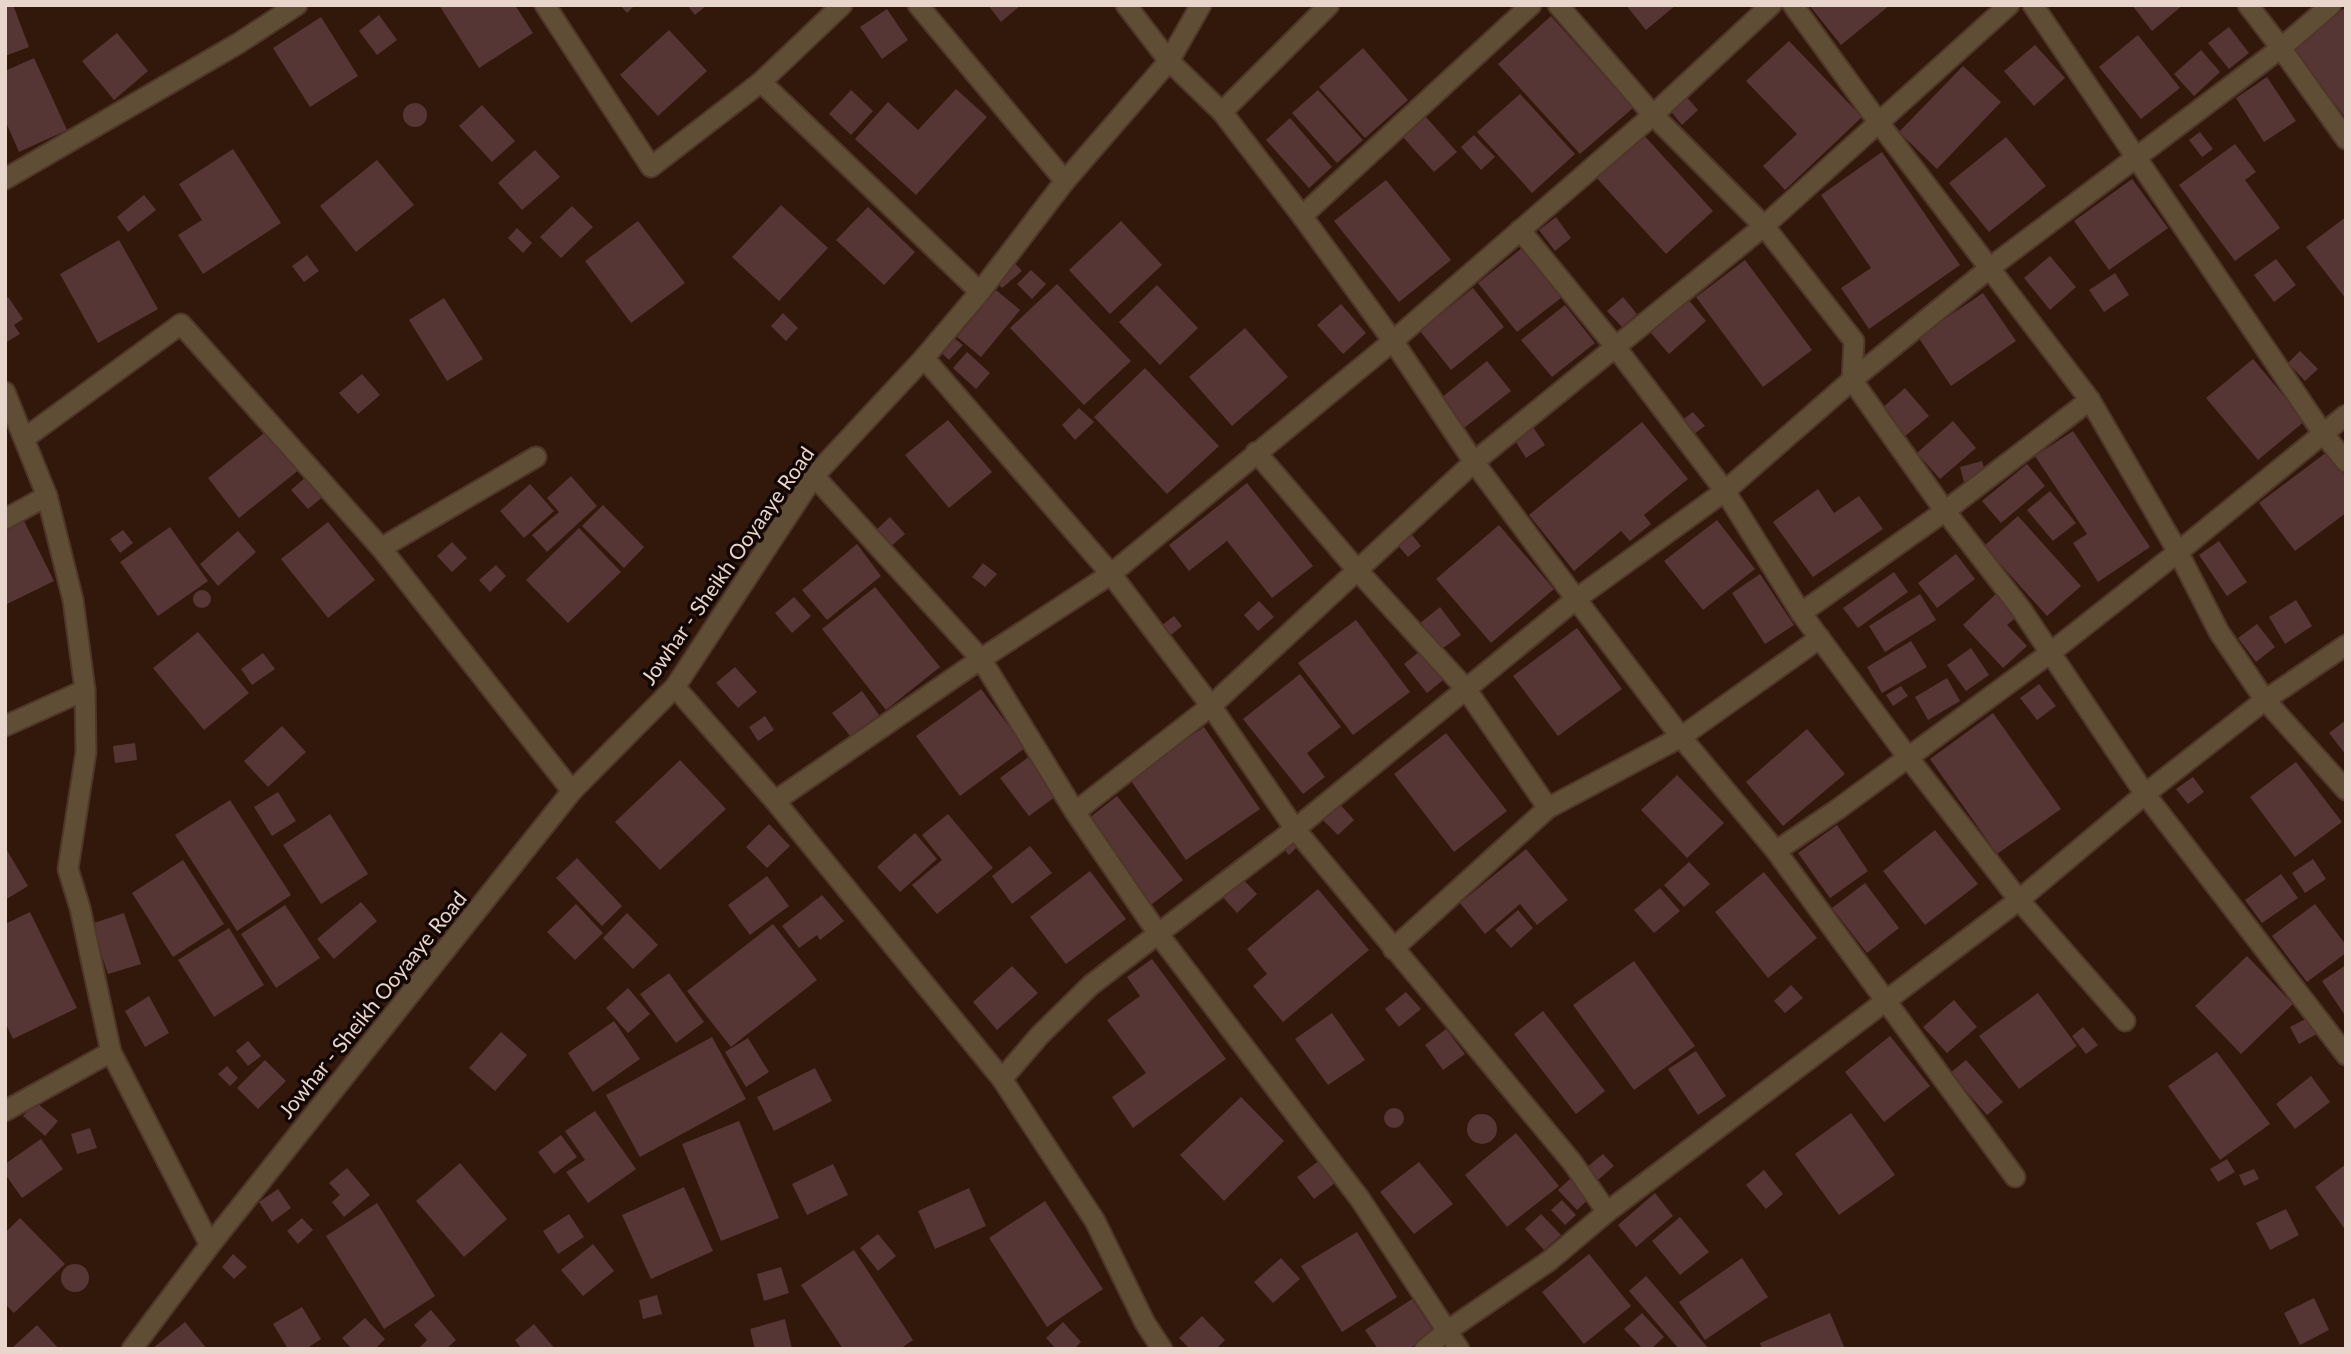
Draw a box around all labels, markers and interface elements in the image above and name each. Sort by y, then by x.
street label: Jowhar - Sheikh Ooyaaye Road [635,441,819,689]
street label: Jowhar - Sheikh Ooyaaye Road [273,886,471,1122]

